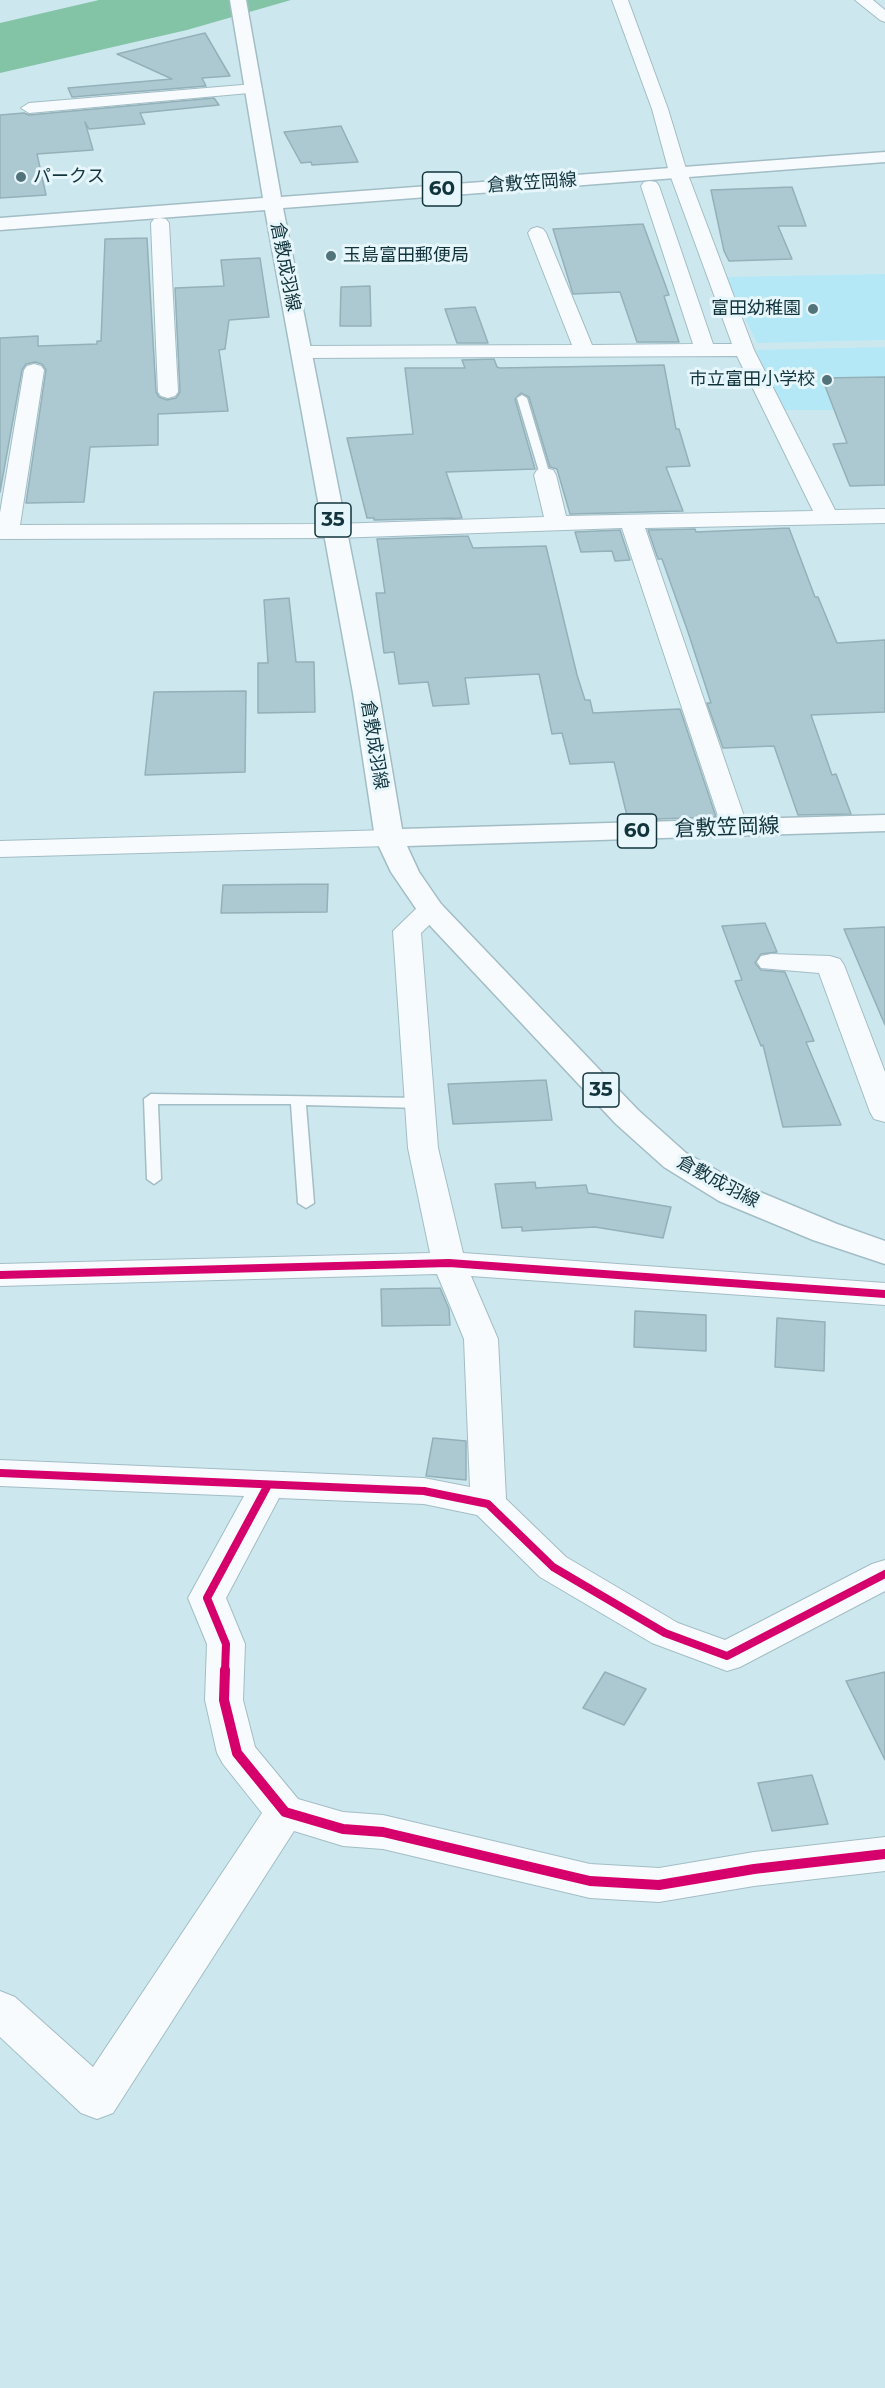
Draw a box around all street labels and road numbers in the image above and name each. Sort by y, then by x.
street label: 倉敷笠岡線 [486,169,578,197]
road number: 60 [422,172,462,206]
street label: 倉敷成羽線 [266,221,304,313]
road number: 35 [315,503,351,537]
street label: 倉敷成羽線 [356,699,392,791]
road number: 60 [618,814,656,848]
street label: 倉敷笠岡線 [674,814,780,842]
road number: 35 [583,1073,619,1107]
street label: 倉敷成羽線 [673,1151,763,1213]

